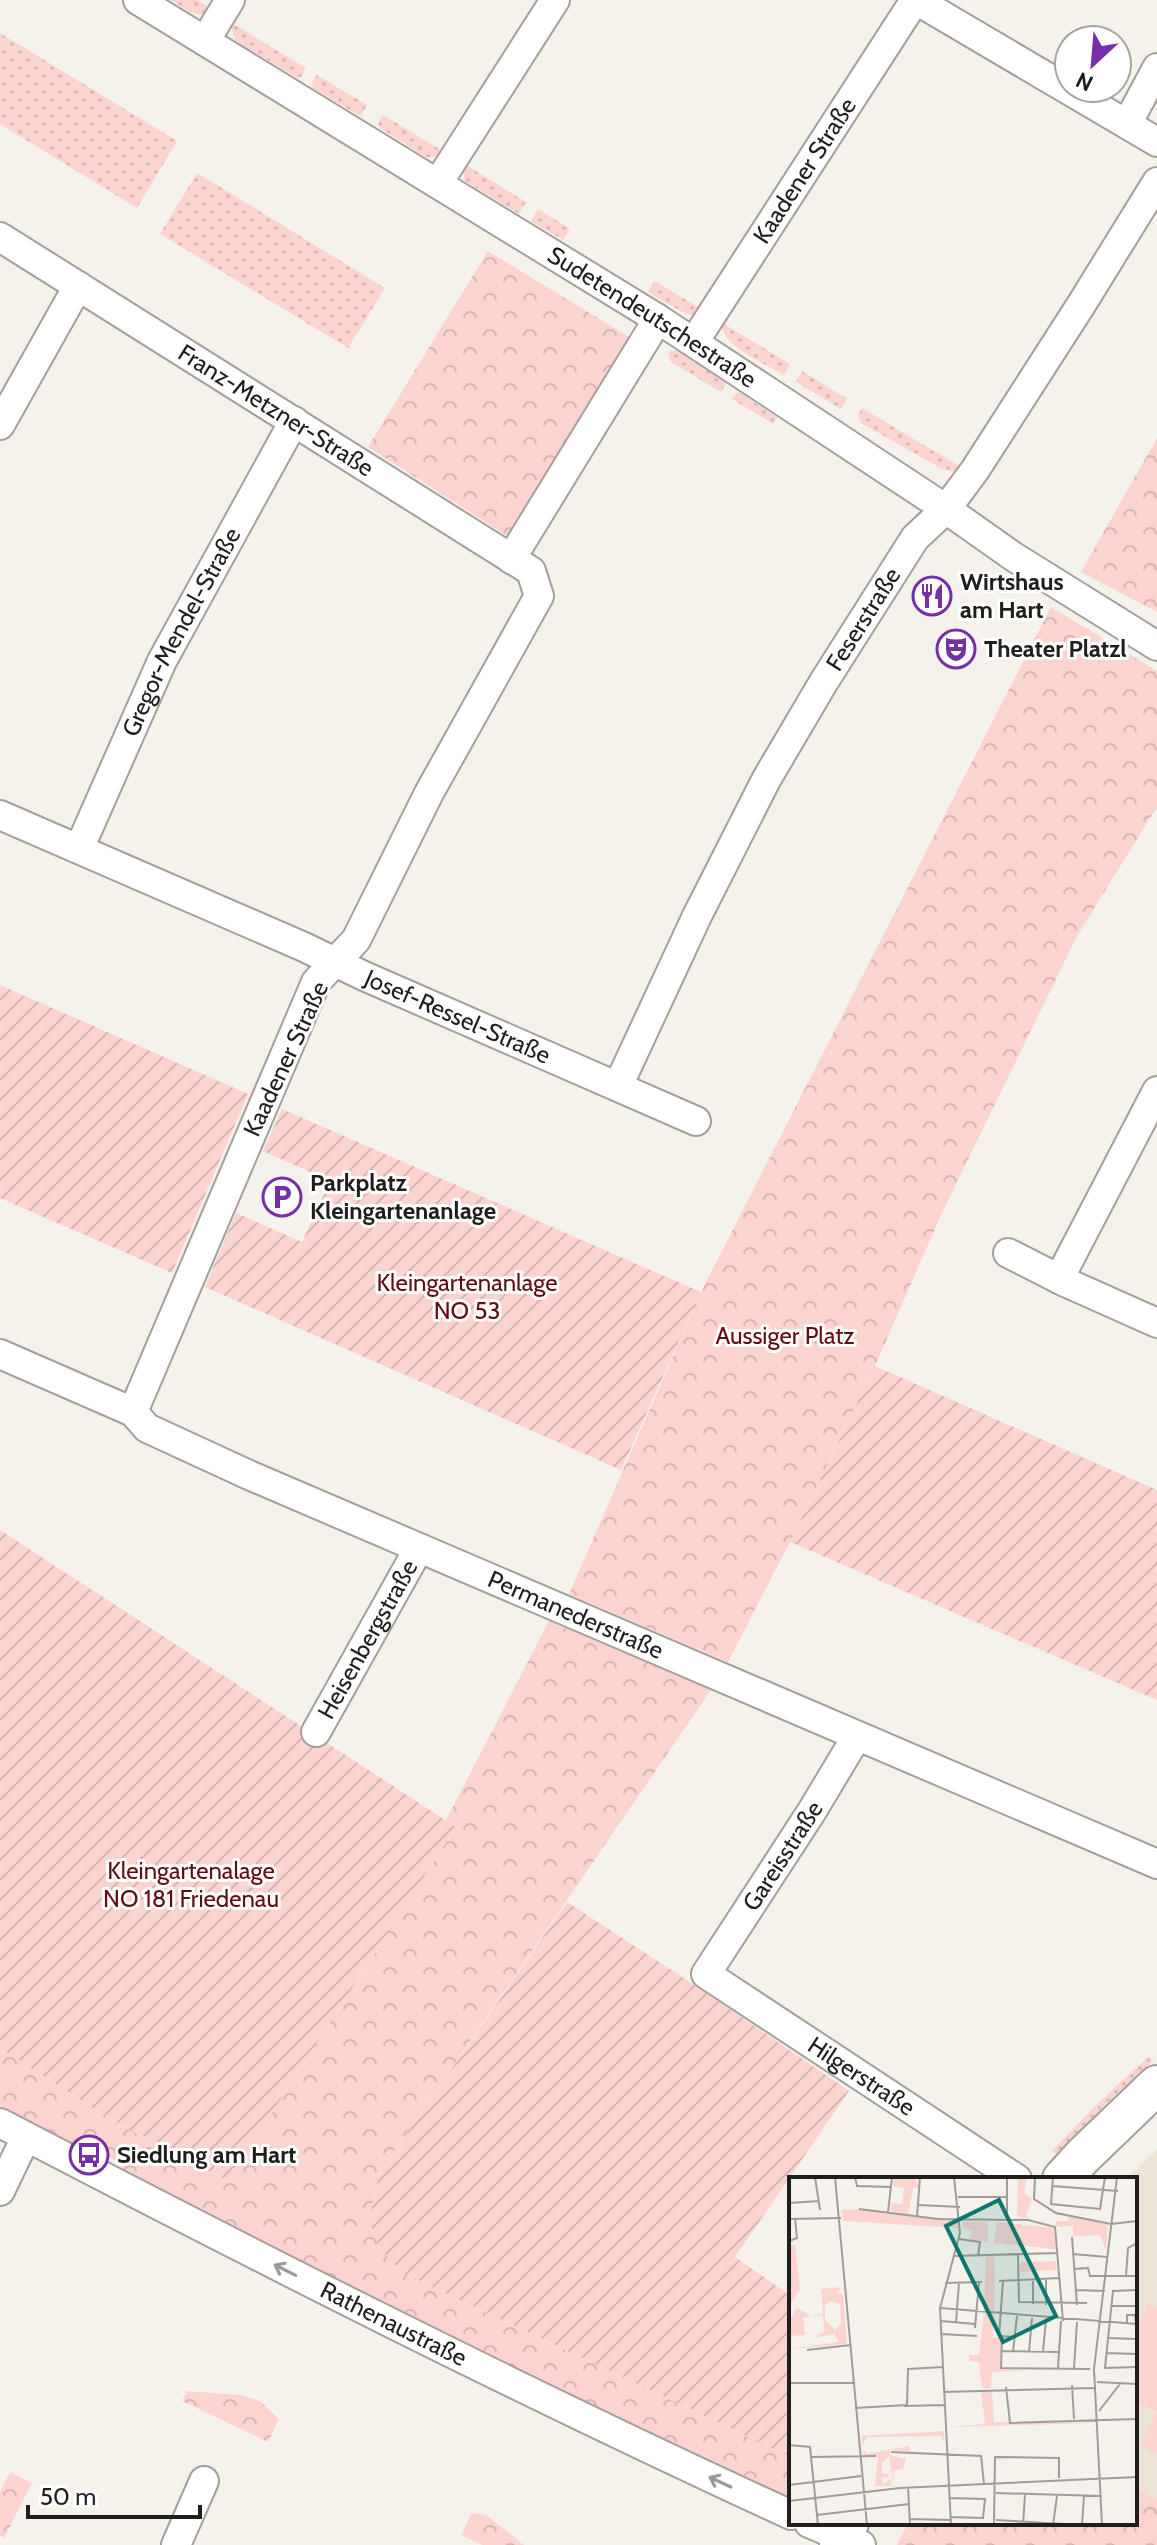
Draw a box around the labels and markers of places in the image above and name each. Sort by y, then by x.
place label: Wirtshaus am Hart [960,567,1064,624]
restaurant icon: Wirtshaus am Hart [911,575,953,617]
theatre icon: Theater Platzl [935,628,977,670]
place label: Theater Platzl [984,634,1127,663]
place label: Parkplatz Kleingartenanlage [310,1168,496,1225]
parking icon: Parkplatz Kleingartenanlage [261,1176,303,1218]
bus stop icon: Siedlung am Hart [68,2134,110,2176]
place label: Siedlung am Hart [117,2140,296,2169]

